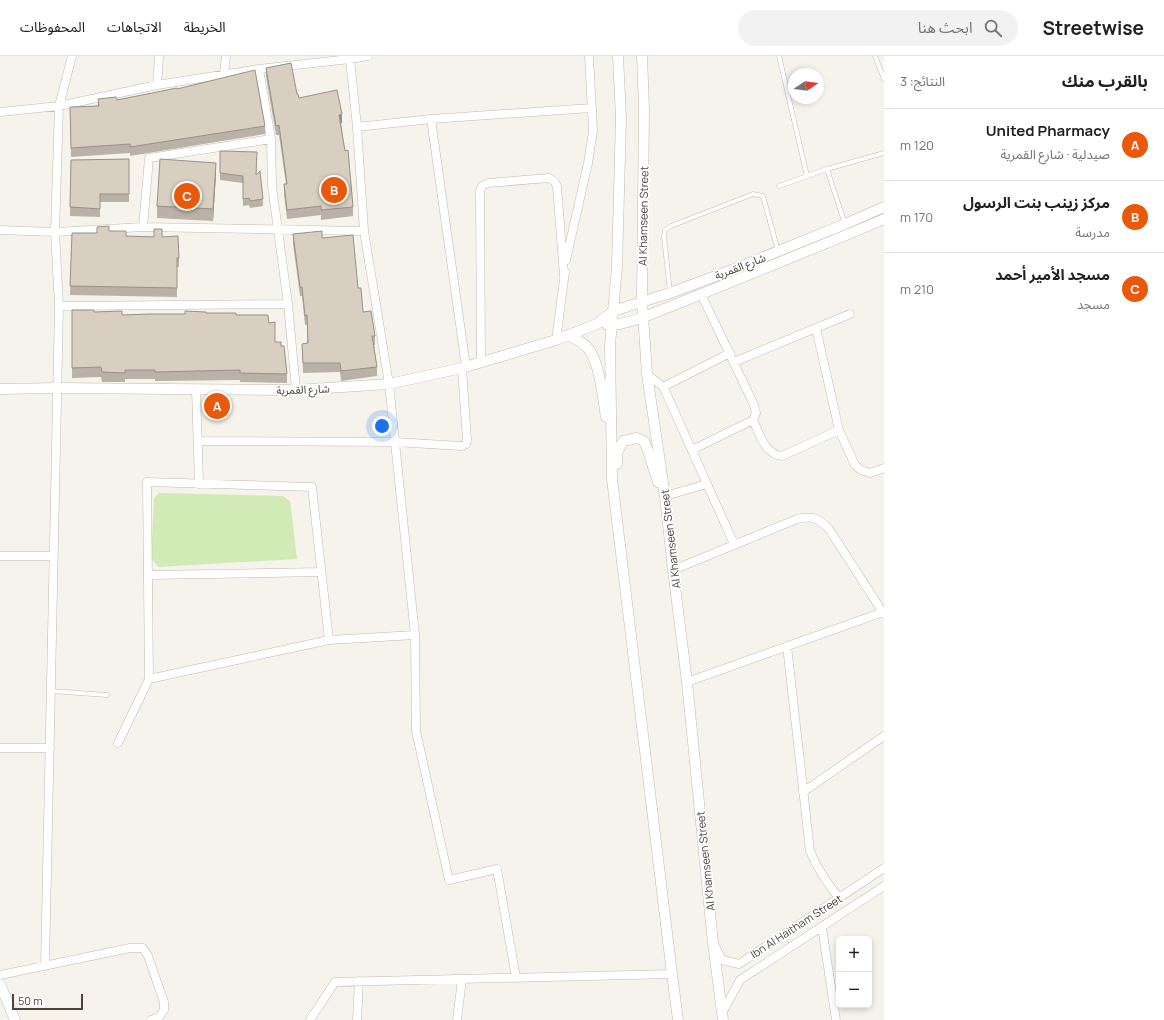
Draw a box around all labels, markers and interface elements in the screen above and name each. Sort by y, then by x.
search box [738,10,1018,46]
text: Streetwise [1042,15,1144,41]
text: المحفوظات [20,17,85,36]
text: الاتجاهات [107,17,162,36]
text: الخريطة [184,17,226,36]
text: ابحث هنا [918,17,972,38]
icon: search [982,17,1004,39]
north arrow [788,68,824,104]
text: بالقرب منك [1062,69,1148,92]
text: النتائج: 3 [900,72,945,90]
text: United Pharmacy [986,120,1110,141]
text: 120 m [900,136,934,154]
text: A [1131,136,1139,154]
text: صيدلية · شارع القمرية [1000,145,1110,163]
street label: Al Khamseen Street [635,166,651,266]
pin: B [321,175,347,205]
pin: C [174,181,200,211]
text: مركز زينب بنت الرسول [963,192,1110,213]
text: 170 m [900,208,933,226]
text: B [1131,208,1139,226]
text: مدرسة [1075,223,1110,241]
street label: شارع القمرية [712,249,768,284]
text: مسجد الأمير أحمد [995,264,1110,285]
text: 210 m [900,280,934,298]
text: C [1130,280,1140,298]
text: مسجد [1077,295,1110,313]
street label: شارع القمرية [276,381,330,398]
pin: A [204,391,230,421]
your location [372,416,392,436]
street label: Al Khamseen Street [656,489,684,589]
street label: Al Khamseen Street [692,811,718,911]
street label: Ibn Al Haitham Street [747,891,845,961]
map controls [836,936,872,1008]
button: + [836,936,872,972]
button: − [836,972,872,1008]
scale bar [12,992,83,1011]
text: 50 m [18,993,43,1008]

